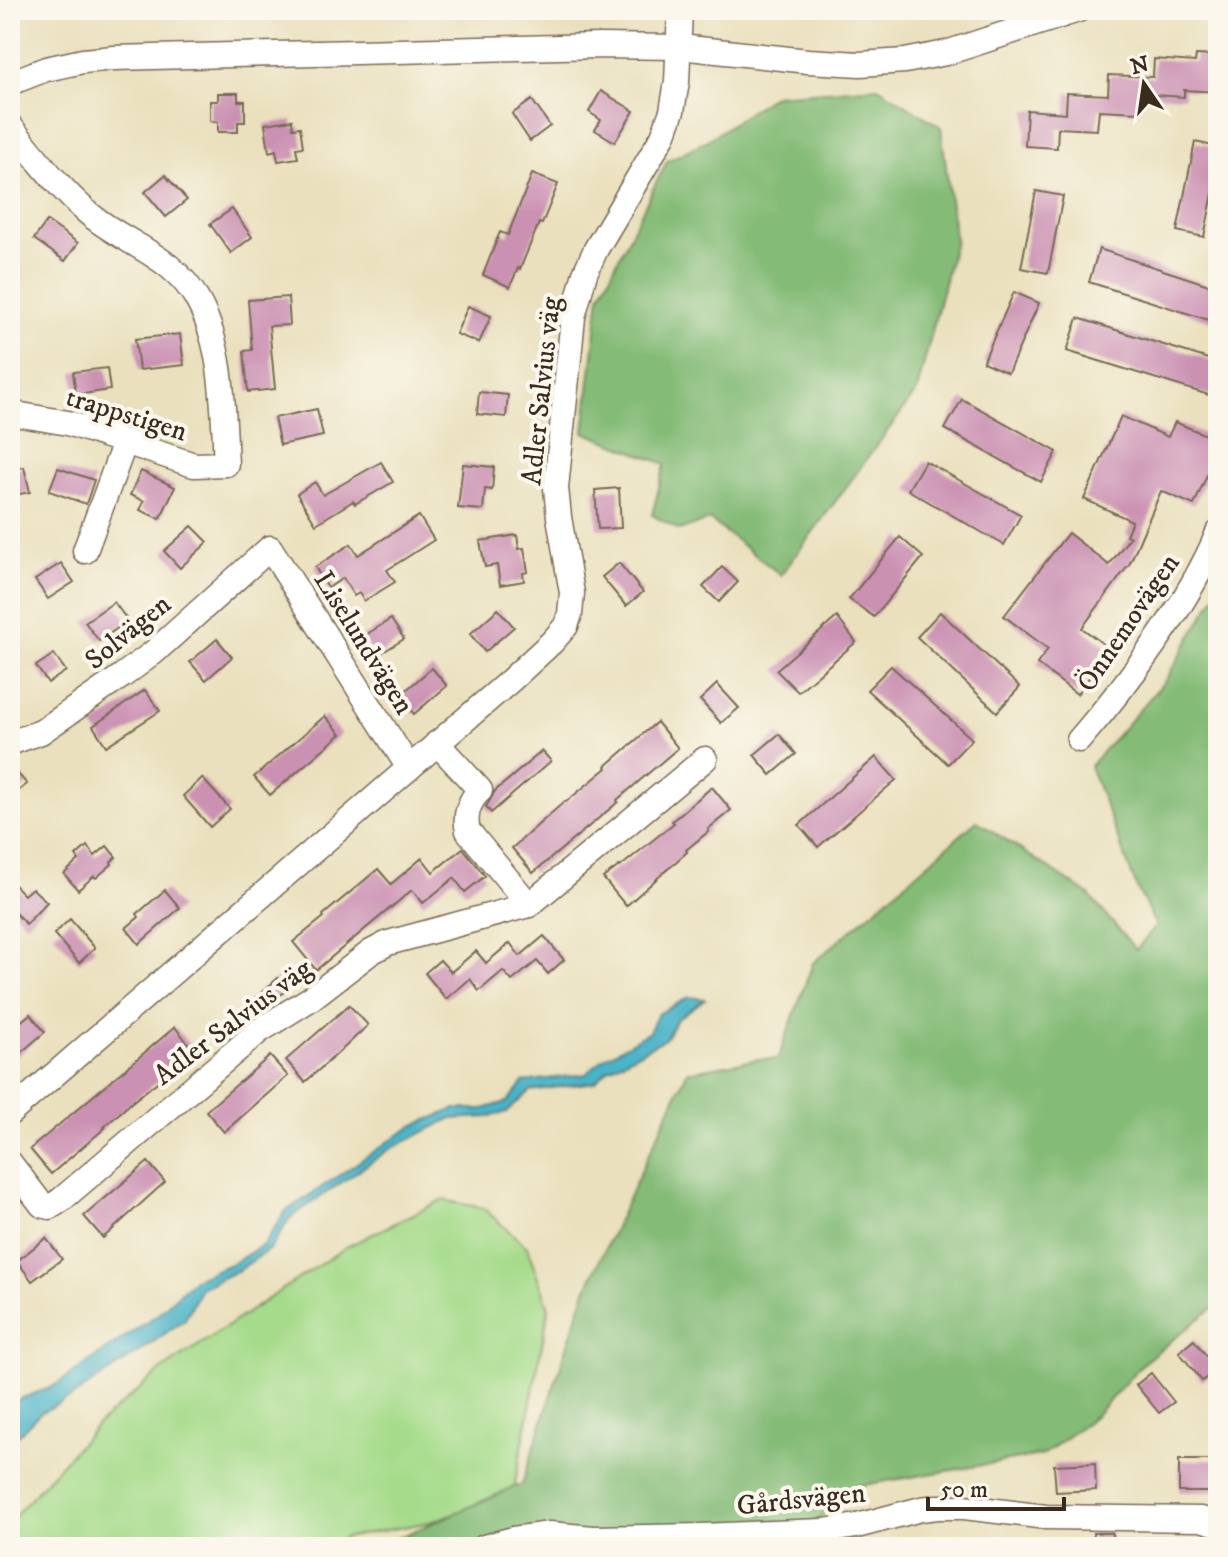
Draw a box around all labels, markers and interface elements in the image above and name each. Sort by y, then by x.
north arrow [1104,44,1184,124]
text: N [1128,51,1152,81]
street label: Adler Salvius väg [514,295,569,487]
street label: trappstigen [62,379,192,450]
street label: Önnemovägen [1069,547,1187,699]
street label: Liselundvägen [306,565,422,721]
street label: Solvägen [78,587,178,677]
street label: Adler Salvius väg [147,951,319,1093]
scale bar [928,1461,1064,1511]
street label: Gårdsvägen [735,1475,868,1524]
text: 50 m [940,1475,988,1505]

